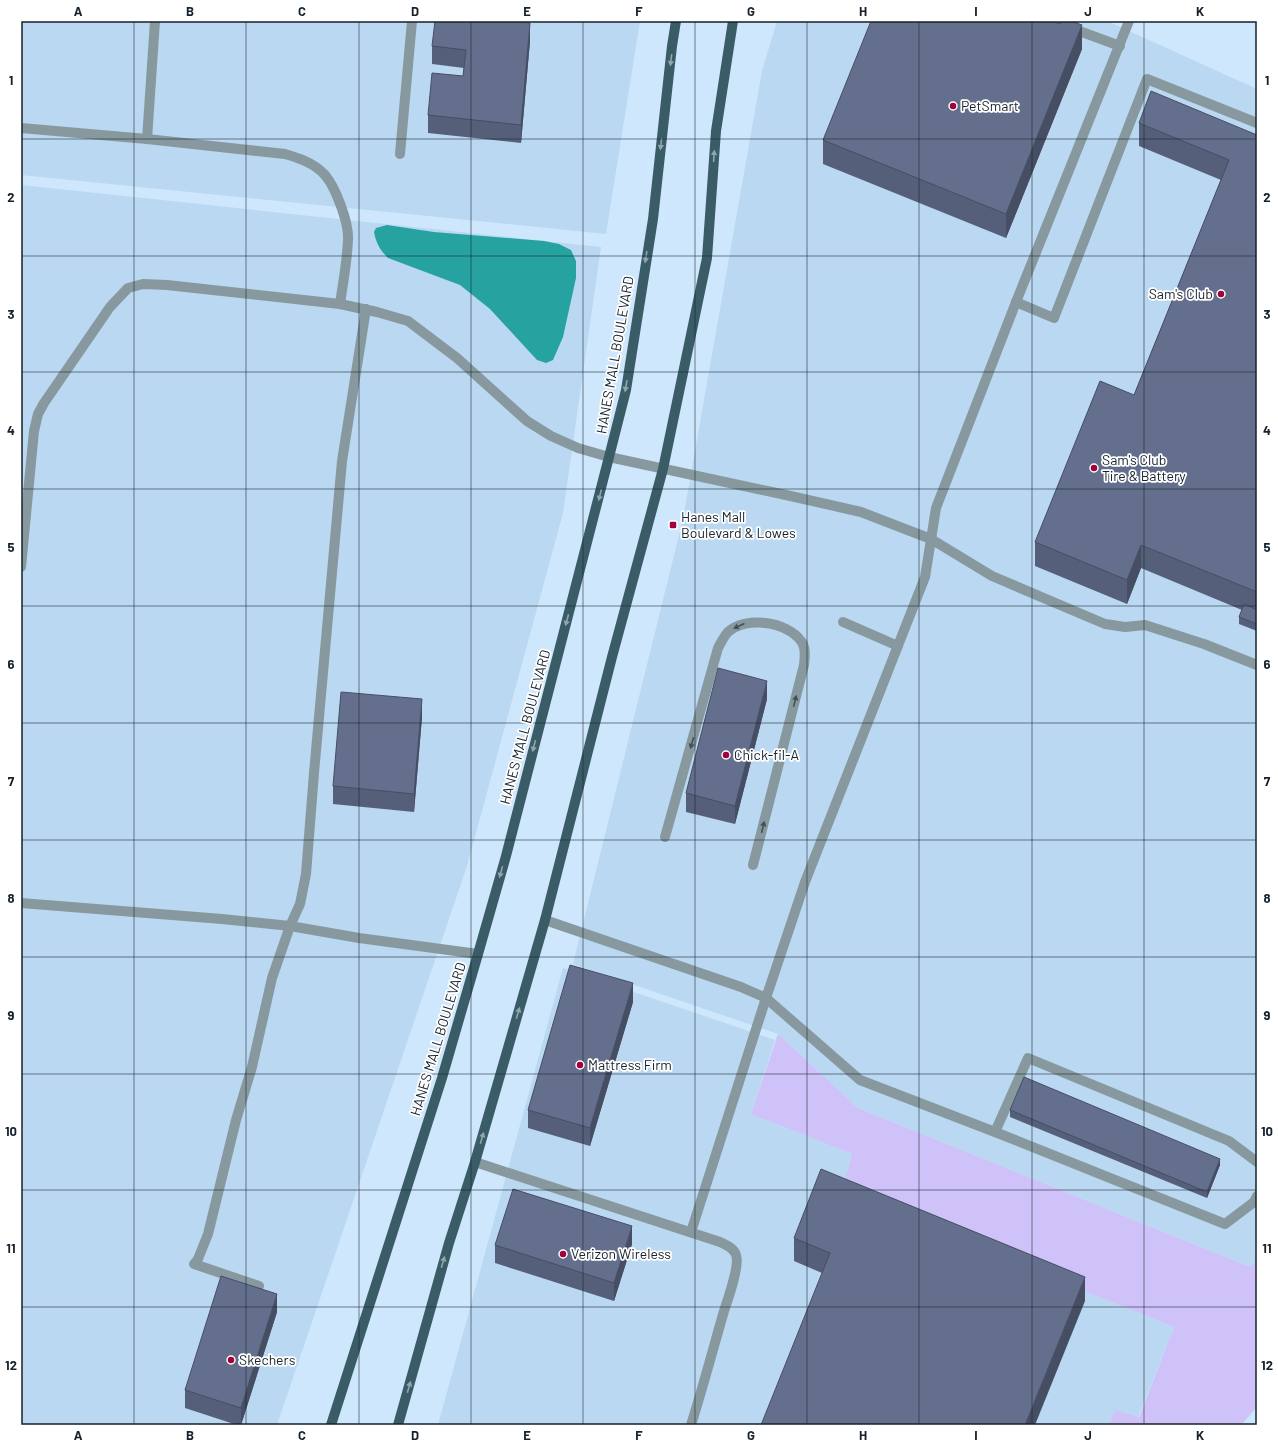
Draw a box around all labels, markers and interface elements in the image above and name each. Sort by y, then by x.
text: A [74,3,83,19]
text: B [186,3,194,19]
text: C [298,3,306,19]
text: D [411,3,419,19]
text: E [523,3,531,19]
text: F [635,3,643,19]
text: G [747,3,755,19]
text: H [859,3,867,19]
text: I [974,3,978,19]
text: J [1084,3,1092,19]
text: K [1196,3,1204,19]
one-way arrow [667,54,674,66]
text: 1 [9,72,13,88]
text: 1 [1265,72,1269,88]
place label: PetSmart [961,97,1019,114]
marker: PetSmart [948,101,958,111]
one-way arrow [658,138,664,150]
one-way arrow [711,150,718,162]
text: 2 [7,189,15,205]
text: 2 [1263,189,1271,205]
one-way arrow [643,251,649,263]
street label: HANES MALL BOULEVARD [592,275,637,435]
place label: Sam's Club [1149,285,1213,302]
marker: Sam's Club [1216,289,1226,299]
text: 3 [7,306,15,322]
text: 3 [1263,306,1271,322]
one-way arrow [623,379,629,392]
text: 4 [7,422,15,438]
text: 4 [1263,422,1271,438]
place label: Sam's Club Tire & Battery [1102,451,1186,484]
marker: Sam's Club Tire & Battery [1089,463,1099,473]
one-way arrow [597,489,603,501]
place label: Hanes Mall Boulevard & Lowes [681,508,796,541]
marker: Hanes Mall Boulevard & Lowes [668,520,678,530]
text: 5 [7,539,15,555]
text: 5 [1263,539,1271,555]
one-way arrow [564,615,570,627]
one-way arrow [734,623,745,629]
street label: HANES MALL BOULEVARD [496,648,553,806]
text: 6 [8,656,15,672]
text: 6 [1264,656,1271,672]
one-way arrow [792,695,798,707]
one-way arrow [688,736,694,749]
one-way arrow [531,740,537,752]
place label: Chick-fil-A [734,746,799,763]
marker: Chick-fil-A [721,750,731,760]
text: 7 [8,773,15,789]
text: 7 [1264,773,1271,789]
one-way arrow [760,821,766,833]
one-way arrow [498,866,504,878]
text: 8 [7,890,15,906]
text: 8 [1263,890,1271,906]
street label: HANES MALL BOULEVARD [406,960,469,1118]
text: 9 [8,1007,15,1023]
one-way arrow [515,1007,521,1019]
text: 9 [1264,1007,1271,1023]
place label: Mattress Firm [588,1056,672,1073]
marker: Mattress Firm [575,1060,585,1070]
text: 10 [5,1123,17,1139]
text: 10 [1261,1123,1273,1139]
one-way arrow [479,1132,485,1144]
text: 11 [6,1240,16,1256]
text: 11 [1262,1240,1272,1256]
place label: Verizon Wireless [571,1245,671,1262]
marker: Verizon Wireless [558,1249,568,1259]
one-way arrow [441,1256,447,1268]
place label: Skechers [239,1351,296,1368]
marker: Skechers [226,1355,236,1365]
text: 12 [5,1357,17,1373]
text: 12 [1261,1357,1273,1373]
one-way arrow [406,1381,412,1394]
text: A [74,1427,83,1443]
text: B [186,1427,194,1443]
text: C [298,1427,306,1443]
text: D [411,1427,419,1443]
text: E [523,1427,531,1443]
text: F [635,1427,643,1443]
text: G [747,1427,755,1443]
text: H [859,1427,867,1443]
text: I [974,1427,978,1443]
text: J [1084,1427,1092,1443]
text: K [1196,1427,1204,1443]

